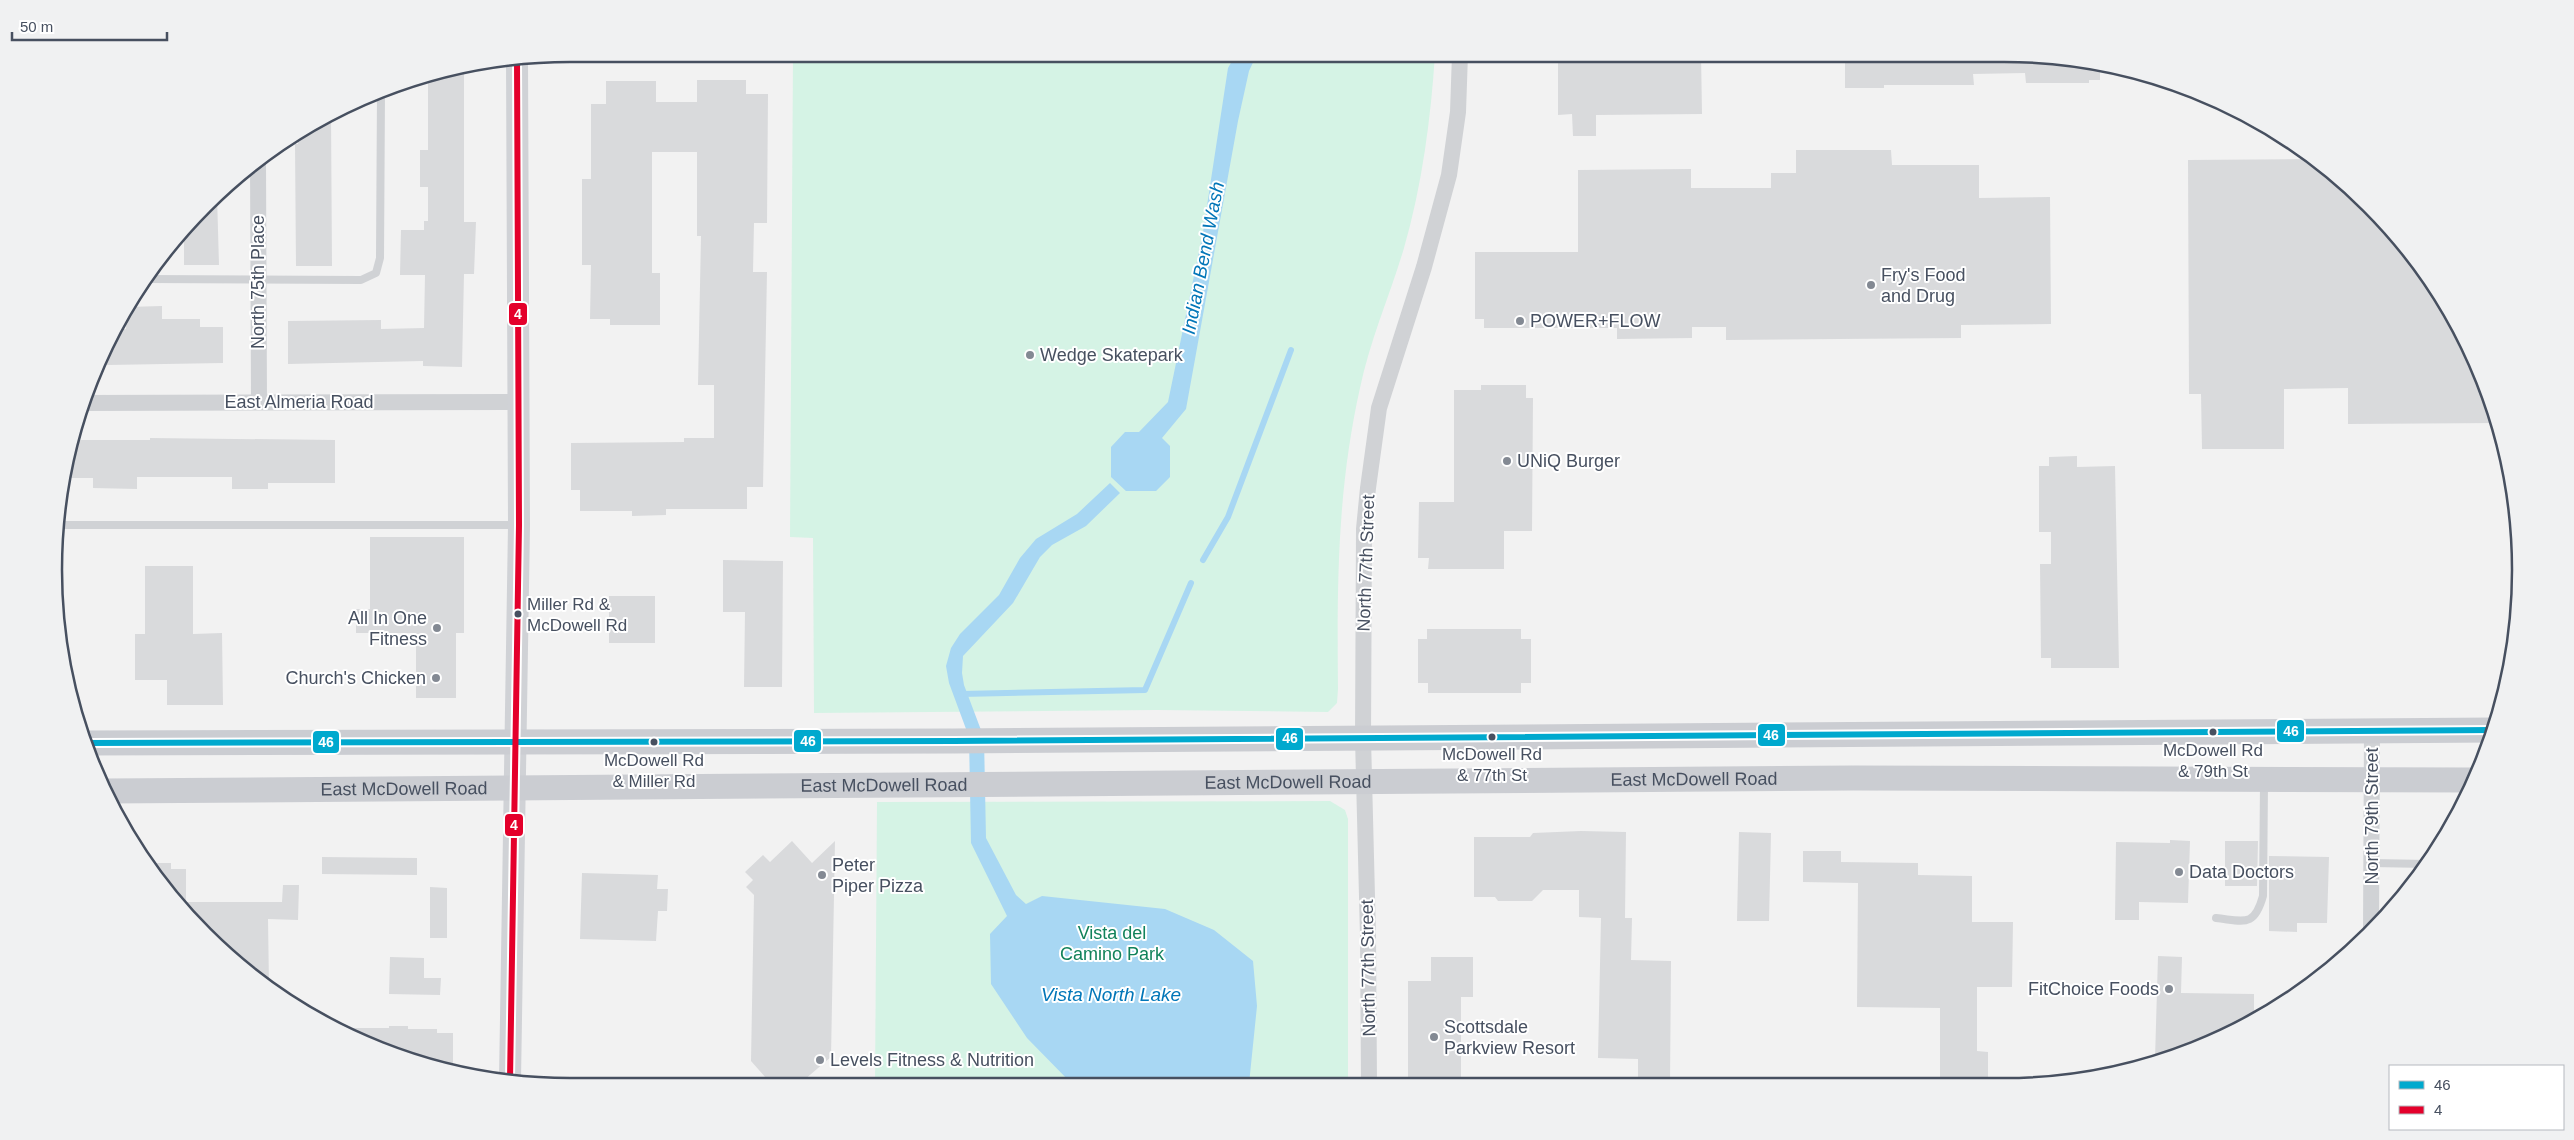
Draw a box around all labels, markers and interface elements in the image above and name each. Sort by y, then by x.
scale bar [12,10,168,42]
text: 50 m [20,18,53,35]
water label: Indian Bend Wash [1178,180,1228,336]
street label: North 75th Place [248,215,268,349]
place label: Fry's Food and Drug [1881,265,1965,306]
marker: Fry's Food and Drug [1865,279,1877,291]
line badge: 4 [508,302,528,326]
text: 4 [514,306,522,322]
place label: POWER+FLOW [1530,311,1661,331]
marker: POWER+FLOW [1514,315,1526,327]
place label: Wedge Skatepark [1040,345,1184,365]
marker: Wedge Skatepark [1024,349,1036,361]
street label: East Almeria Road [224,392,374,412]
place label: UNiQ Burger [1517,451,1620,471]
marker: UNiQ Burger [1501,455,1513,467]
street label: North 77th Street [1354,494,1378,632]
place label: Miller Rd & McDowell Rd [527,595,627,635]
place label: All In One Fitness [348,608,427,649]
marker: Miller Rd & McDowell Rd [513,609,523,619]
marker: All In One Fitness [431,622,443,634]
place label: Church's Chicken [286,668,426,688]
marker: Church's Chicken [430,672,442,684]
line badge: 46 [2276,719,2305,743]
line badge: 46 [1757,723,1786,747]
text: 46 [2283,723,2299,739]
line badge: 46 [1275,727,1304,751]
text: 46 [1763,727,1779,743]
marker: McDowell Rd & 79th St [2208,727,2218,737]
line badge: 46 [793,729,822,753]
line badge: 46 [312,730,340,754]
text: 46 [1282,730,1298,746]
marker: McDowell Rd & 77th St [1487,732,1497,742]
text: 46 [800,733,816,749]
text: 46 [318,734,334,750]
marker: McDowell Rd & Miller Rd [649,737,659,747]
place label: McDowell Rd & 79th St [2163,741,2263,781]
place label: McDowell Rd & 77th St [1442,745,1542,785]
street label: North 79th Street [2362,747,2382,885]
place label: McDowell Rd & Miller Rd [604,751,704,791]
street label: East McDowell Road [1610,769,1778,790]
street label: East McDowell Road [1204,772,1372,793]
street label: East McDowell Road [800,775,968,796]
street label: East McDowell Road [320,778,488,799]
line badge: 4 [504,813,524,837]
text: 4 [510,817,518,833]
place label: Peter Piper Pizza [832,855,924,896]
place label: Data Doctors [2189,862,2294,882]
marker: Data Doctors [2173,866,2185,878]
marker: Peter Piper Pizza [816,869,828,881]
street label: North 77th Street [1357,899,1379,1037]
park label: Vista del Camino Park [1060,923,1165,964]
place label: FitChoice Foods [2028,979,2159,999]
marker: FitChoice Foods [2163,983,2175,995]
water label: Vista North Lake [1041,984,1181,1005]
place label: Scottsdale Parkview Resort [1444,1017,1575,1058]
marker: Scottsdale Parkview Resort [1428,1031,1440,1043]
place label: Levels Fitness & Nutrition [830,1050,1034,1070]
marker: Levels Fitness & Nutrition [814,1054,826,1066]
legend [2389,1065,2564,1130]
text: 46 [2434,1076,2451,1093]
text: 4 [2434,1101,2442,1118]

